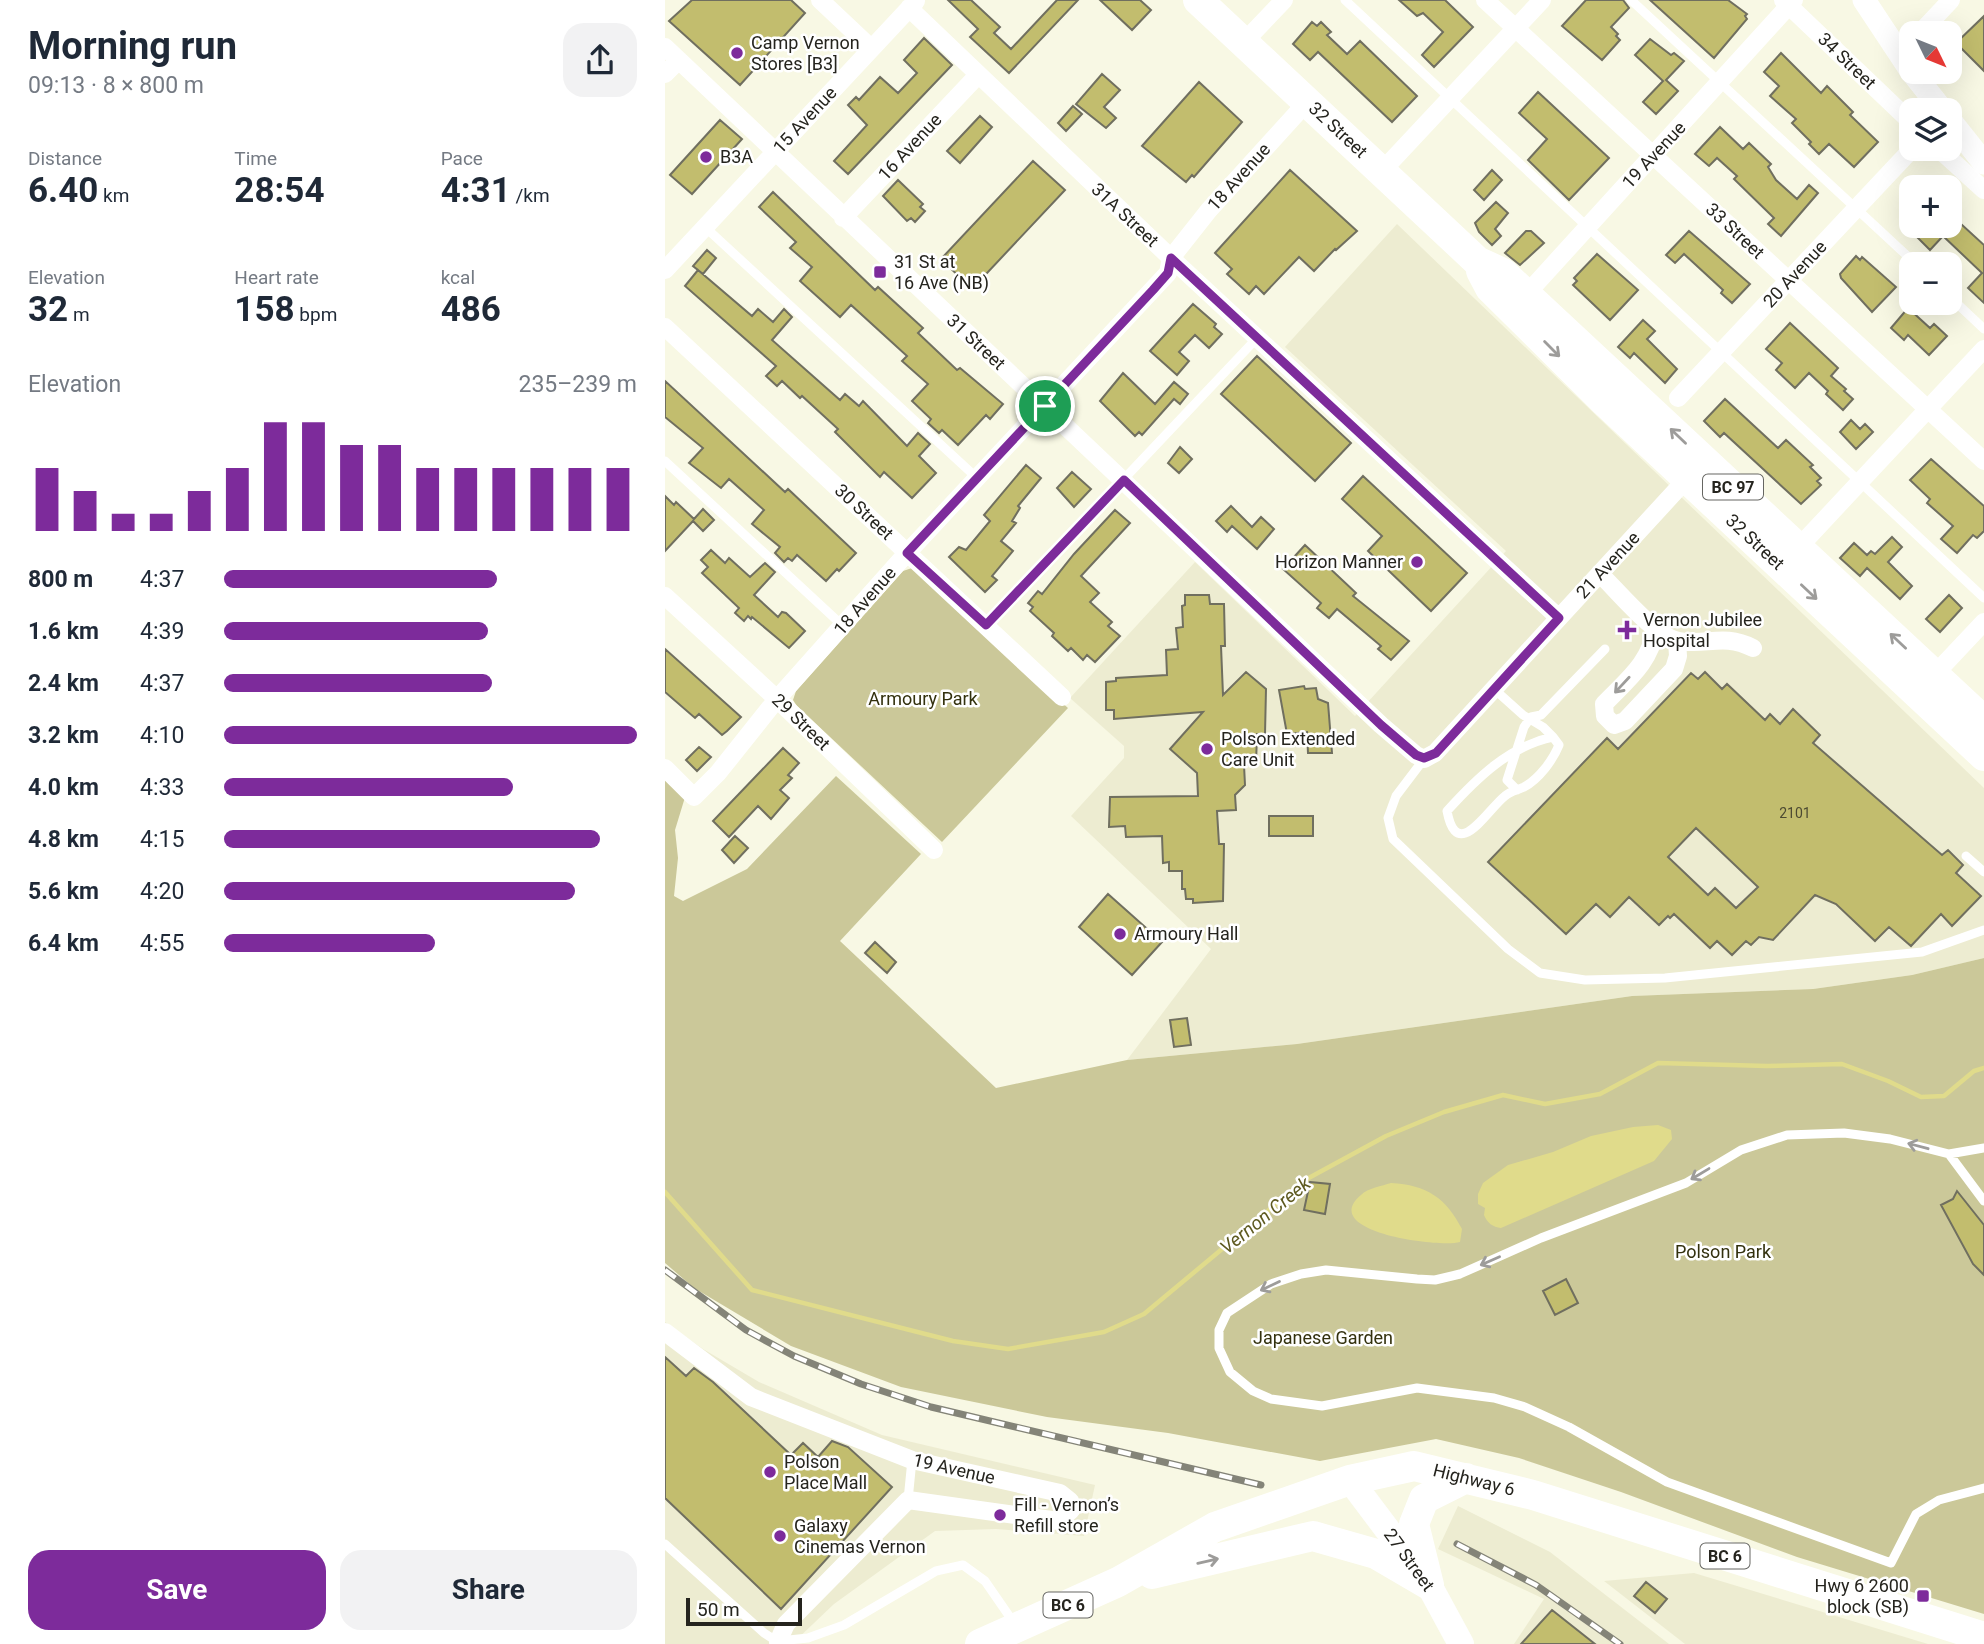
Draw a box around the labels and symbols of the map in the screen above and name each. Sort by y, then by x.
north arrow [1899,21,1962,84]
street label: 34 Street [1814,28,1881,93]
place label: Camp Vernon Stores [B3] [751,32,860,74]
marker: Camp Vernon Stores [B3] [729,45,745,61]
street label: 15 Avenue [768,82,841,157]
street label: 32 Street [1305,97,1372,162]
street label: 16 Avenue [873,109,946,184]
street label: 19 Avenue [1617,117,1690,192]
street label: 18 Avenue [1203,139,1274,215]
place label: B3A [720,146,753,167]
marker: B3A [698,149,714,165]
street label: 31A Street [1087,178,1163,251]
street label: 33 Street [1702,198,1769,263]
street label: 20 Avenue [1758,236,1831,311]
place label: 31 St at 16 Ave (NB) [894,251,989,294]
marker: 31 St at 16 Ave (NB) [872,264,888,280]
street label: 31 Street [943,309,1010,374]
one-way arrow [1543,341,1560,358]
pin [1015,376,1075,436]
one-way arrow [1670,427,1687,444]
road number: BC 97 [1703,474,1763,500]
street label: 30 Street [831,479,898,544]
street label: 32 Street [1722,509,1789,574]
street label: 21 Avenue [1571,527,1644,602]
place label: Horizon Manner [1275,551,1403,572]
marker: Horizon Manner [1409,554,1425,570]
street label: 18 Avenue [829,562,900,639]
one-way arrow [1800,584,1818,600]
place label: Vernon Jubilee Hospital [1643,609,1762,651]
marker: Vernon Jubilee Hospital [1617,620,1637,640]
one-way arrow [1890,633,1907,650]
one-way arrow [1614,676,1631,693]
park label: Armoury Park [868,688,979,709]
street label: 29 Street [768,689,835,754]
place label: Polson Extended Care Unit [1221,728,1355,770]
marker: Polson Extended Care Unit [1199,741,1215,757]
house number: 2101 [1779,805,1811,821]
place label: Armoury Hall [1134,923,1238,944]
marker: Armoury Hall [1112,926,1128,942]
one-way arrow [1907,1139,1929,1152]
one-way arrow [1691,1167,1711,1181]
water label: Vernon Creek [1215,1171,1316,1259]
park label: Polson Park [1675,1241,1772,1262]
one-way arrow [1480,1255,1501,1268]
one-way arrow [1260,1280,1281,1294]
park label: Japanese Garden [1253,1327,1393,1348]
street label: 19 Avenue [911,1449,997,1488]
place label: Polson Place Mall [784,1451,867,1493]
street label: Highway 6 [1431,1459,1517,1500]
marker: Polson Place Mall [762,1464,778,1480]
place label: Fill - Vernon’s Refill store [1014,1494,1119,1536]
marker: Fill - Vernon’s Refill store [992,1507,1008,1523]
place label: Galaxy Cinemas Vernon [794,1515,926,1557]
street label: 27 Street [1380,1524,1439,1595]
marker: Galaxy Cinemas Vernon [772,1528,788,1544]
road number: BC 6 [1701,1544,1749,1568]
one-way arrow [1196,1554,1219,1567]
place label: Hwy 6 2600 block (SB) [1815,1575,1909,1618]
marker: Hwy 6 2600 block (SB) [1915,1588,1931,1604]
road number: BC 6 [1043,1592,1093,1618]
scale bar [686,1595,801,1627]

